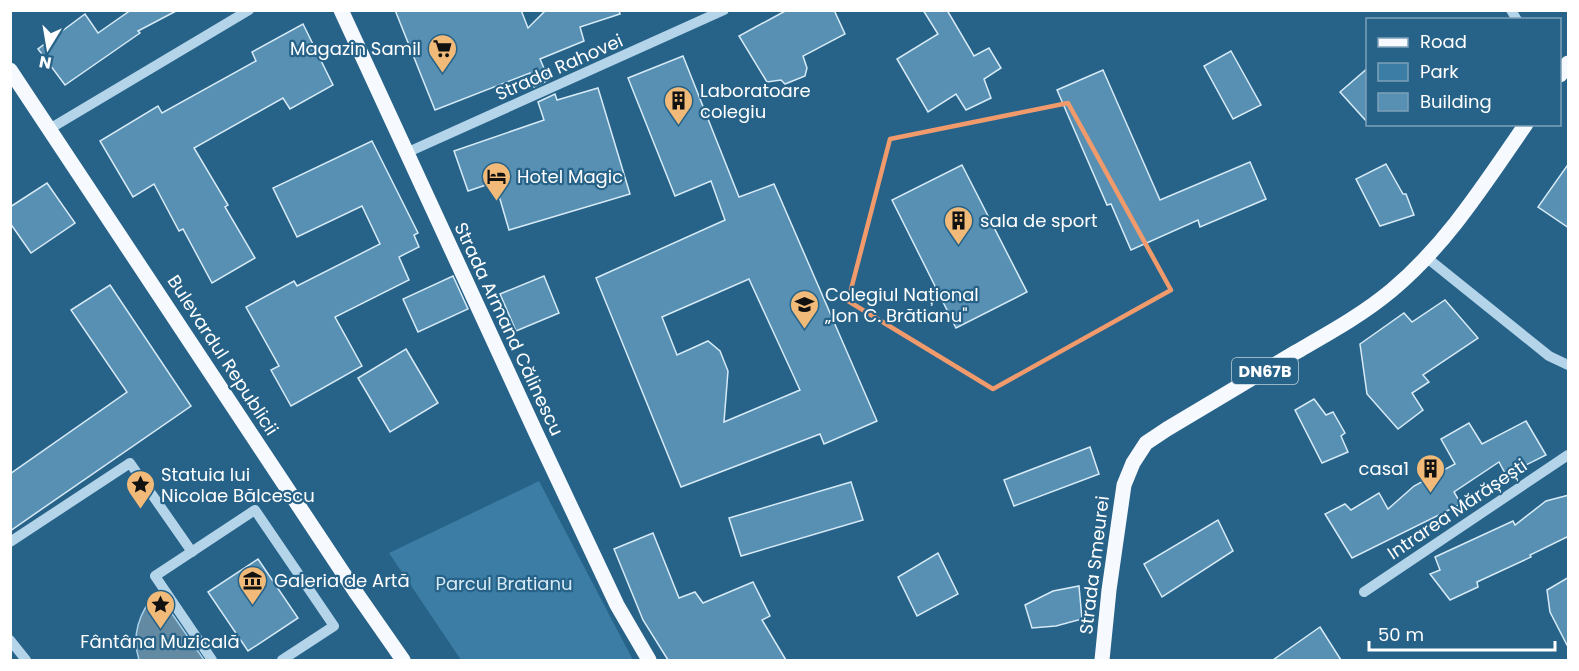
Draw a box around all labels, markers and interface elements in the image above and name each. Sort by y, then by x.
north arrow [18,18,78,78]
legend [1366,18,1561,126]
street label: Strada Rahovei [491,28,627,106]
text: Road [1420,29,1467,54]
supermarket icon: Magazin Samil [426,32,458,74]
place label: Magazin Samil [290,36,421,61]
text: N [37,50,53,75]
text: Park [1420,59,1459,84]
place label: Laboratoare colegiu [700,78,811,124]
building icon: Laboratoare colegiu [663,84,695,126]
text: Building [1420,89,1492,114]
hotel icon: Hotel Magic [480,160,512,202]
place label: Hotel Magic [517,164,623,189]
building icon: sala de sport [943,204,975,246]
place label: sala de sport [980,208,1097,233]
street label: Strada Armand Călinescu [449,218,569,440]
street label: Bulevardul Republicii [162,270,284,440]
place label: Colegiul Național „Ion C. Brătianu" [824,282,979,328]
school or university icon: Colegiul Național „Ion C. Brătianu" [788,288,820,330]
road number: DN67B [1232,358,1298,384]
building icon: casa1 [1414,452,1446,494]
street label: Intrarea Mărășești [1382,453,1532,565]
place label: casa1 [1359,456,1409,481]
place label: Statuia lui Nicolae Bălcescu [161,462,315,508]
place icon: Statuia lui Nicolae Bălcescu [124,468,156,510]
street label: Strada Smeurei [1073,494,1115,636]
museum icon: Galeria de Artă [237,564,269,606]
place label: Galeria de Artă [274,568,410,593]
park label: Parcul Bratianu [435,571,573,596]
place icon: Fântâna Muzicală [144,588,176,630]
scale bar [1369,614,1555,652]
text: 50 m [1378,622,1424,647]
place label: Fântâna Muzicală [80,629,240,654]

